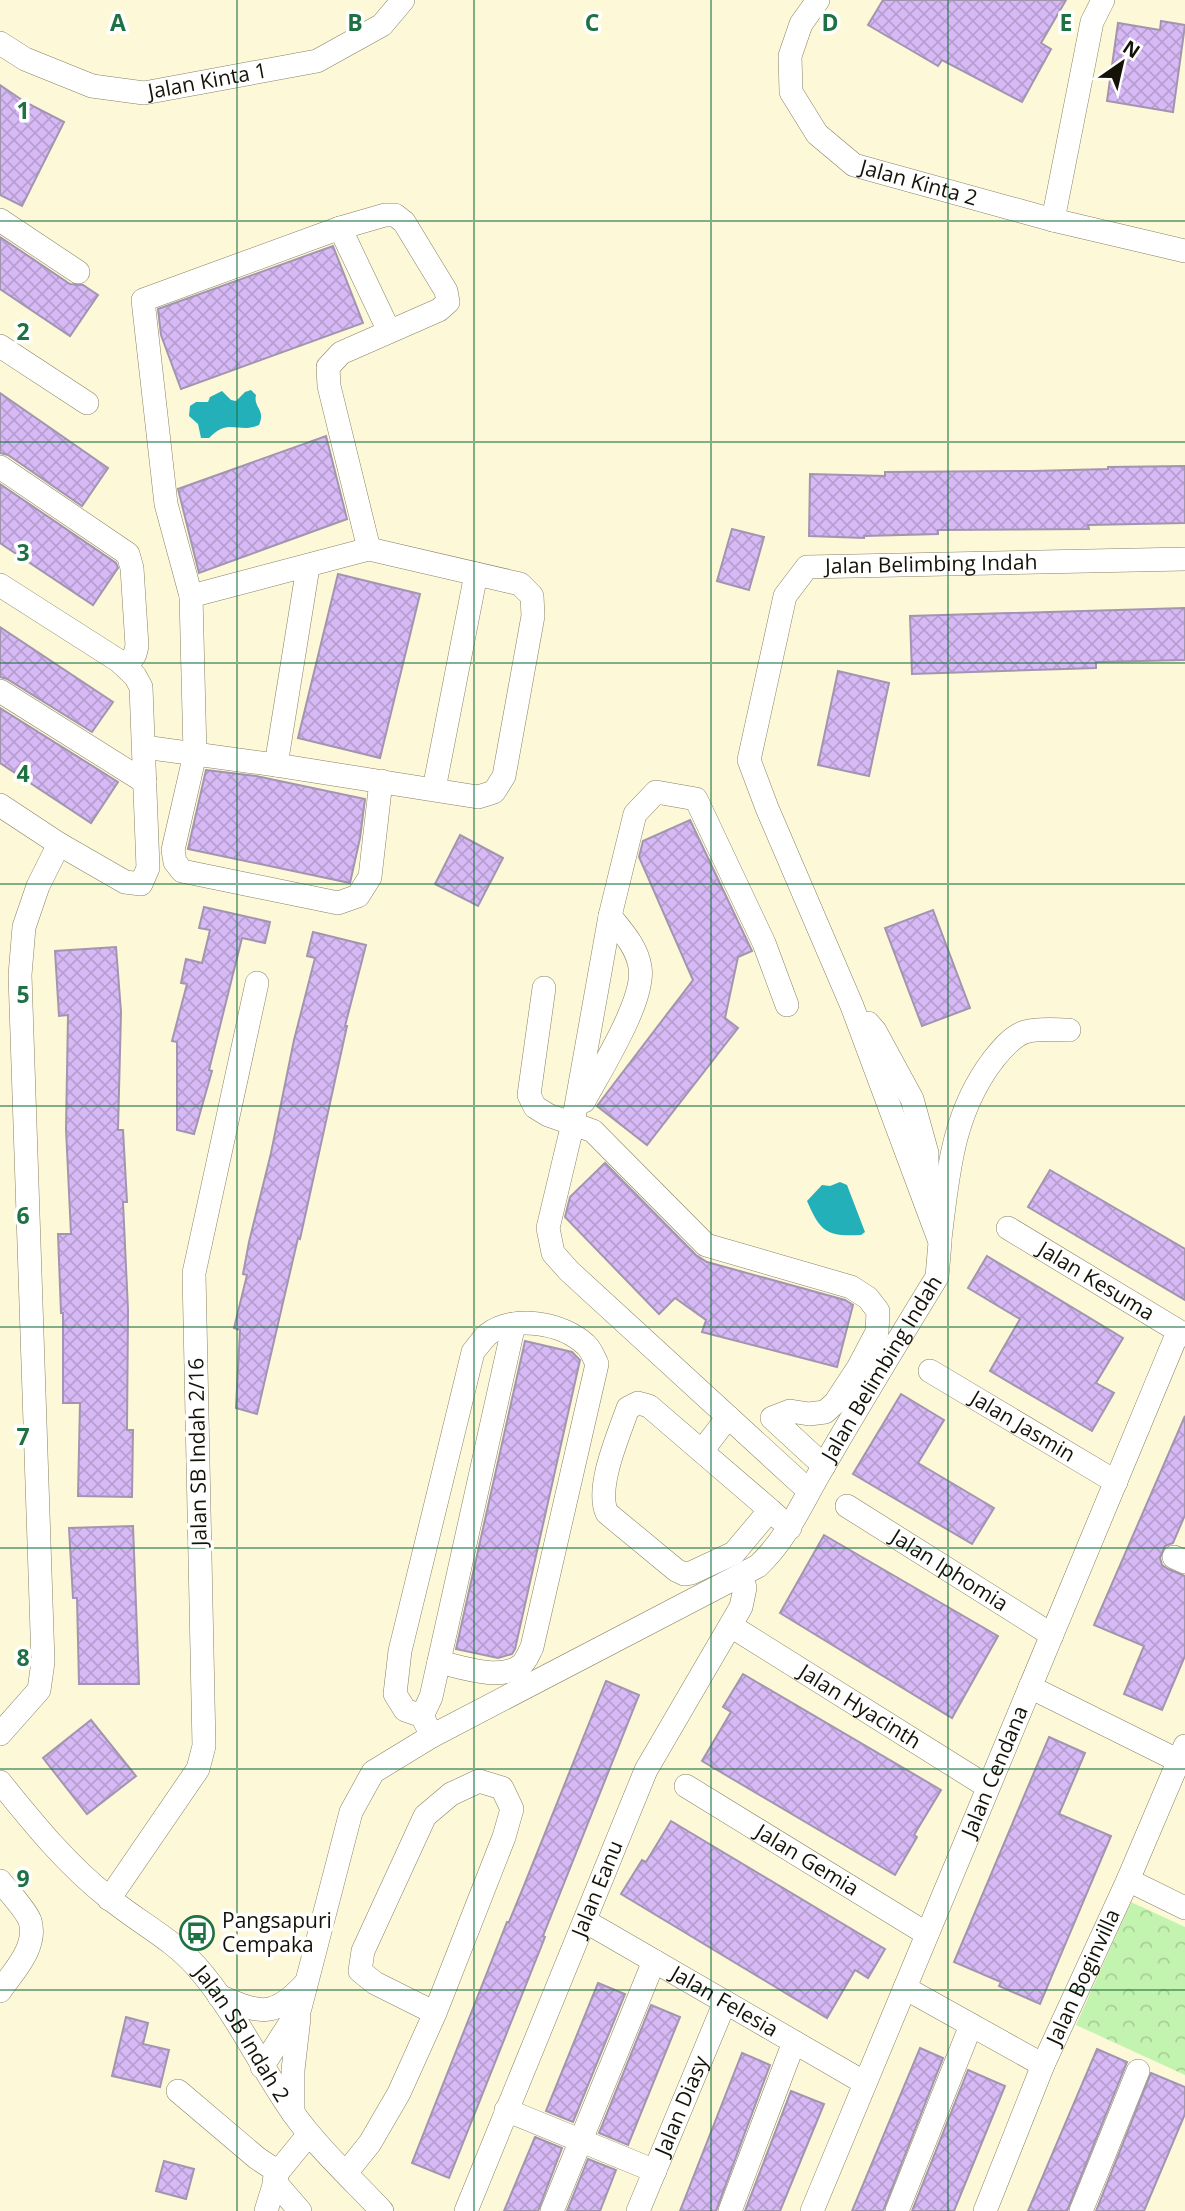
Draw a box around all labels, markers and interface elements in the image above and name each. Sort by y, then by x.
text: A [110,6,126,38]
text: B [347,6,363,38]
text: C [585,6,599,38]
text: D [821,6,839,38]
text: E [1060,6,1072,38]
north arrow [1087,28,1157,98]
text: N [1118,34,1145,64]
street label: Jalan Kinta 1 [144,56,269,105]
text: 1 [16,94,30,126]
street label: Jalan Kinta 2 [855,152,981,211]
text: 2 [16,315,30,347]
text: 3 [16,536,30,568]
street label: Jalan Belimbing Indah [823,547,1038,580]
text: 4 [16,757,30,789]
text: 5 [16,978,30,1010]
text: 6 [16,1199,30,1231]
street label: Jalan Kesuma [1032,1233,1160,1326]
street label: Jalan Belimbing Indah [814,1270,948,1468]
street label: Jalan SB Indah 2/16 [181,1358,213,1548]
street label: Jalan Jasmin [964,1382,1081,1468]
text: 7 [16,1420,30,1452]
street label: Jalan Iphomia [884,1521,1014,1617]
text: 8 [16,1641,30,1673]
street label: Jalan Hyacinth [792,1656,927,1755]
street label: Jalan Cendana [954,1701,1034,1843]
street label: Jalan Gemia [749,1816,864,1902]
street label: Jalan Eanu [564,1836,629,1943]
text: 9 [16,1862,30,1894]
street label: Jalan Boginvilla [1038,1904,1126,2051]
place label: Pangsapuri Cempaka [222,1906,332,1958]
bus stop icon: Pangsapuri Cempaka [178,1914,216,1952]
street label: Jalan SB Indah 2 [187,1957,297,2107]
street label: Jalan Felesia [664,1958,784,2043]
street label: Jalan Diasy [647,2051,714,2161]

